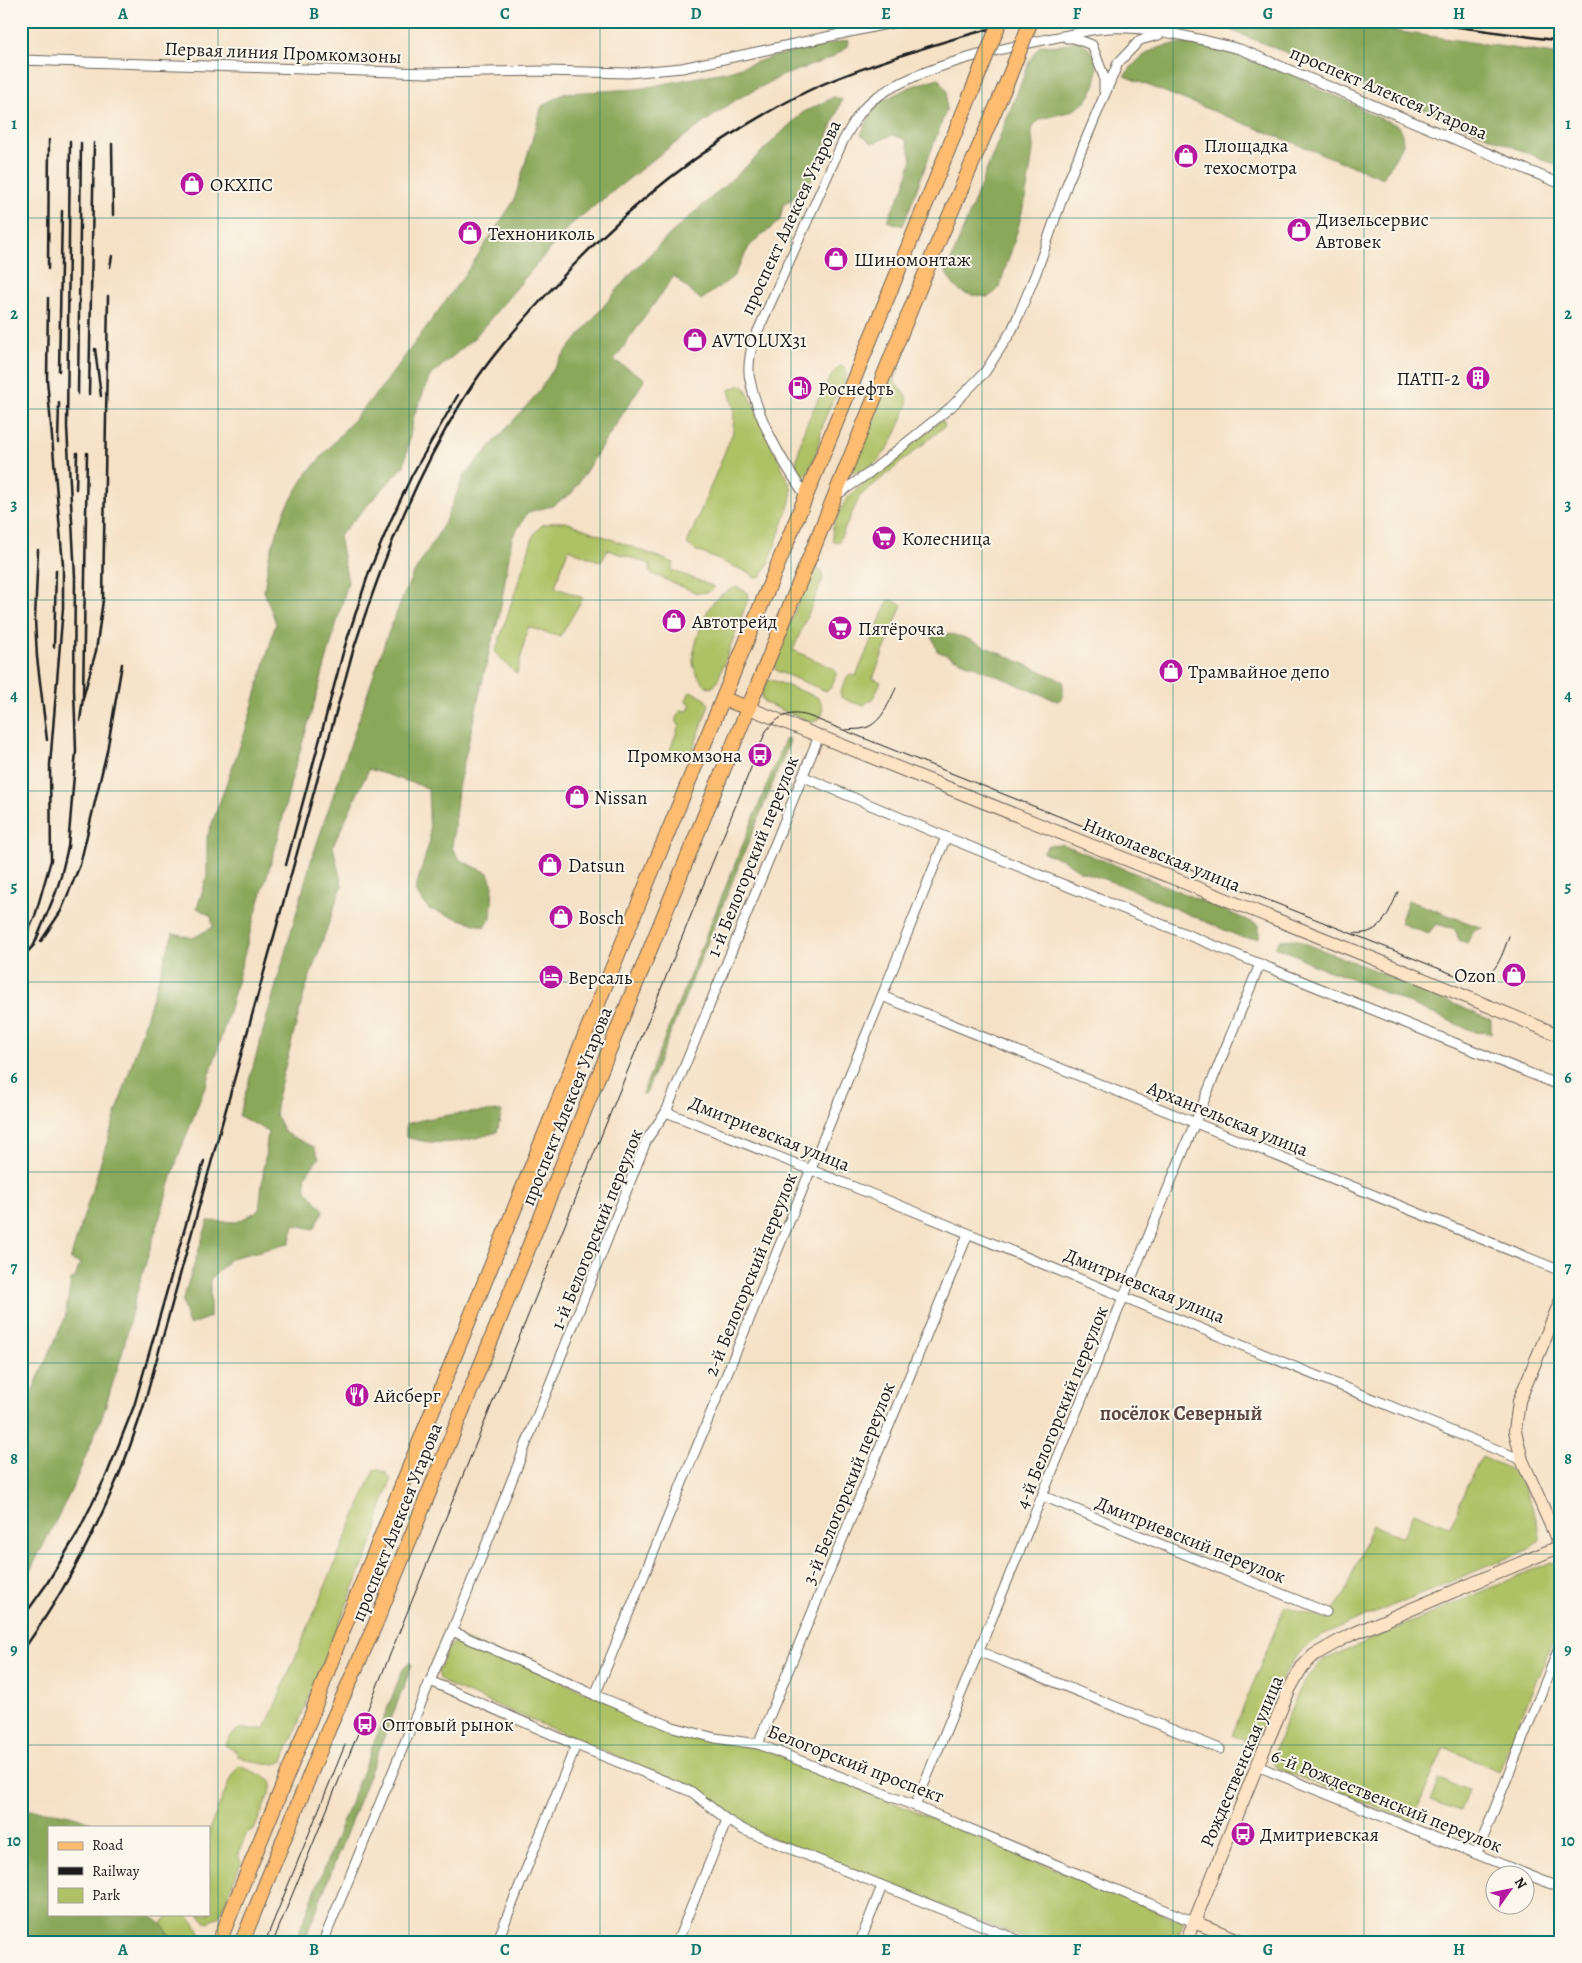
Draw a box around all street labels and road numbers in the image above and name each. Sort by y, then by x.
street label: Первая линия Промкомзоны [164,36,402,70]
street label: проспект Алексея Угарова [1286,39,1492,146]
street label: проспект Алексея Угарова [734,116,848,319]
street label: 1-й Белогорский переулок [701,752,805,961]
street label: Николаевская улица [1079,811,1245,899]
street label: проспект Алексея Угарова [515,1003,619,1210]
street label: Архангельская улица [1142,1074,1312,1163]
street label: Дмитриевская улица [685,1090,854,1178]
street label: 1-й Белогорский переулок [545,1125,649,1334]
street label: 2-й Белогорский переулок [698,1169,804,1380]
street label: Дмитриевская улица [1060,1242,1229,1330]
street label: 4-й Белогорский переулок [1009,1302,1115,1513]
street label: 3-й Белогорский переулок [796,1378,902,1589]
street label: проспект Алексея Угарова [345,1419,449,1626]
street label: Дмитриевский переулок [1092,1490,1290,1590]
street label: Рождественская улица [1194,1671,1290,1851]
street label: Белогорский проспект [764,1718,948,1810]
street label: 6-й Рождественский переулок [1267,1743,1506,1859]

